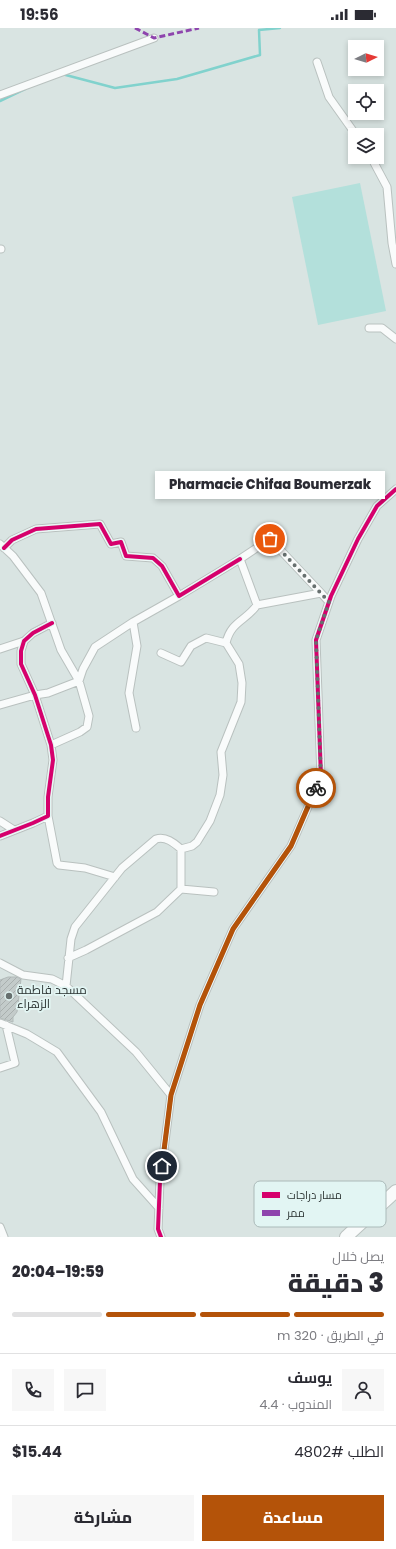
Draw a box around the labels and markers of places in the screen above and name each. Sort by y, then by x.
callout: Pharmacie Chifaa Boumerzak [155,471,385,499]
pin [253,522,287,556]
place label: مسجد فاطمة الزهراء [17,981,87,1012]
marker: مسجد فاطمة الزهراء [4,991,14,1001]
pin [145,1149,179,1183]

